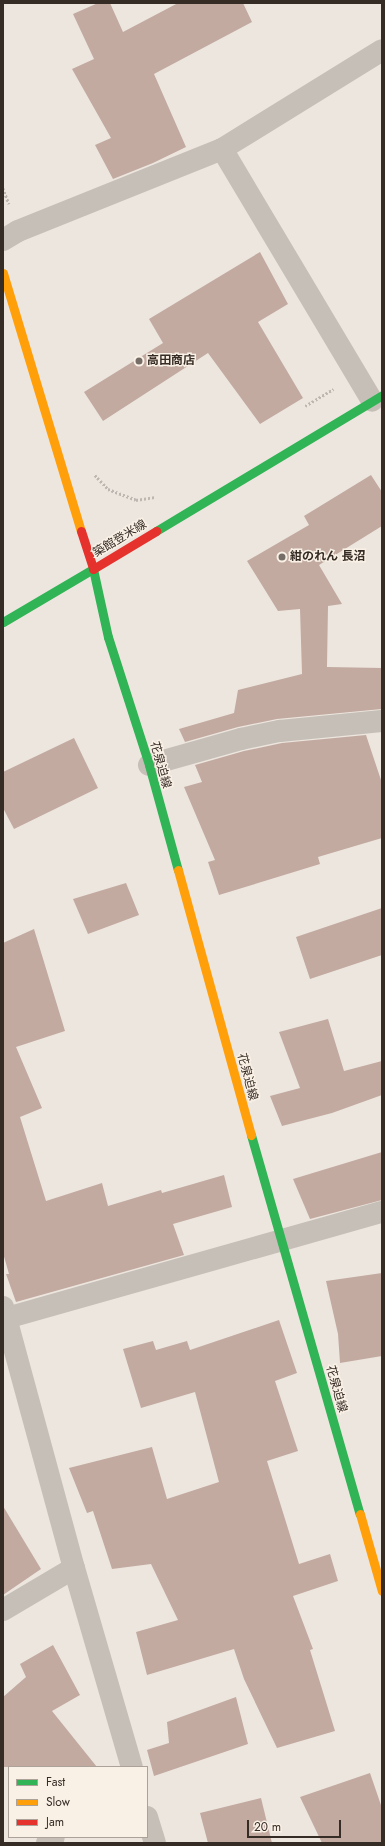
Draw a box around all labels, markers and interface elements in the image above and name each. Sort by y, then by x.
place label: 高田商店 [147,354,195,368]
marker: 高田商店 [134,356,144,366]
street label: 築館登米線 [91,517,149,561]
place label: 紺のれん 長沼 [290,550,366,564]
marker: 紺のれん 長沼 [277,552,287,562]
street label: 花泉迫線 [146,740,174,790]
street label: 花泉迫線 [234,1052,260,1102]
street label: 花泉迫線 [322,1364,350,1414]
legend [8,1766,148,1838]
text: Fast [46,1773,65,1791]
text: Slow [46,1793,70,1811]
scale bar [249,1812,343,1838]
text: Jam [46,1813,64,1831]
text: 20 m [254,1818,281,1836]

